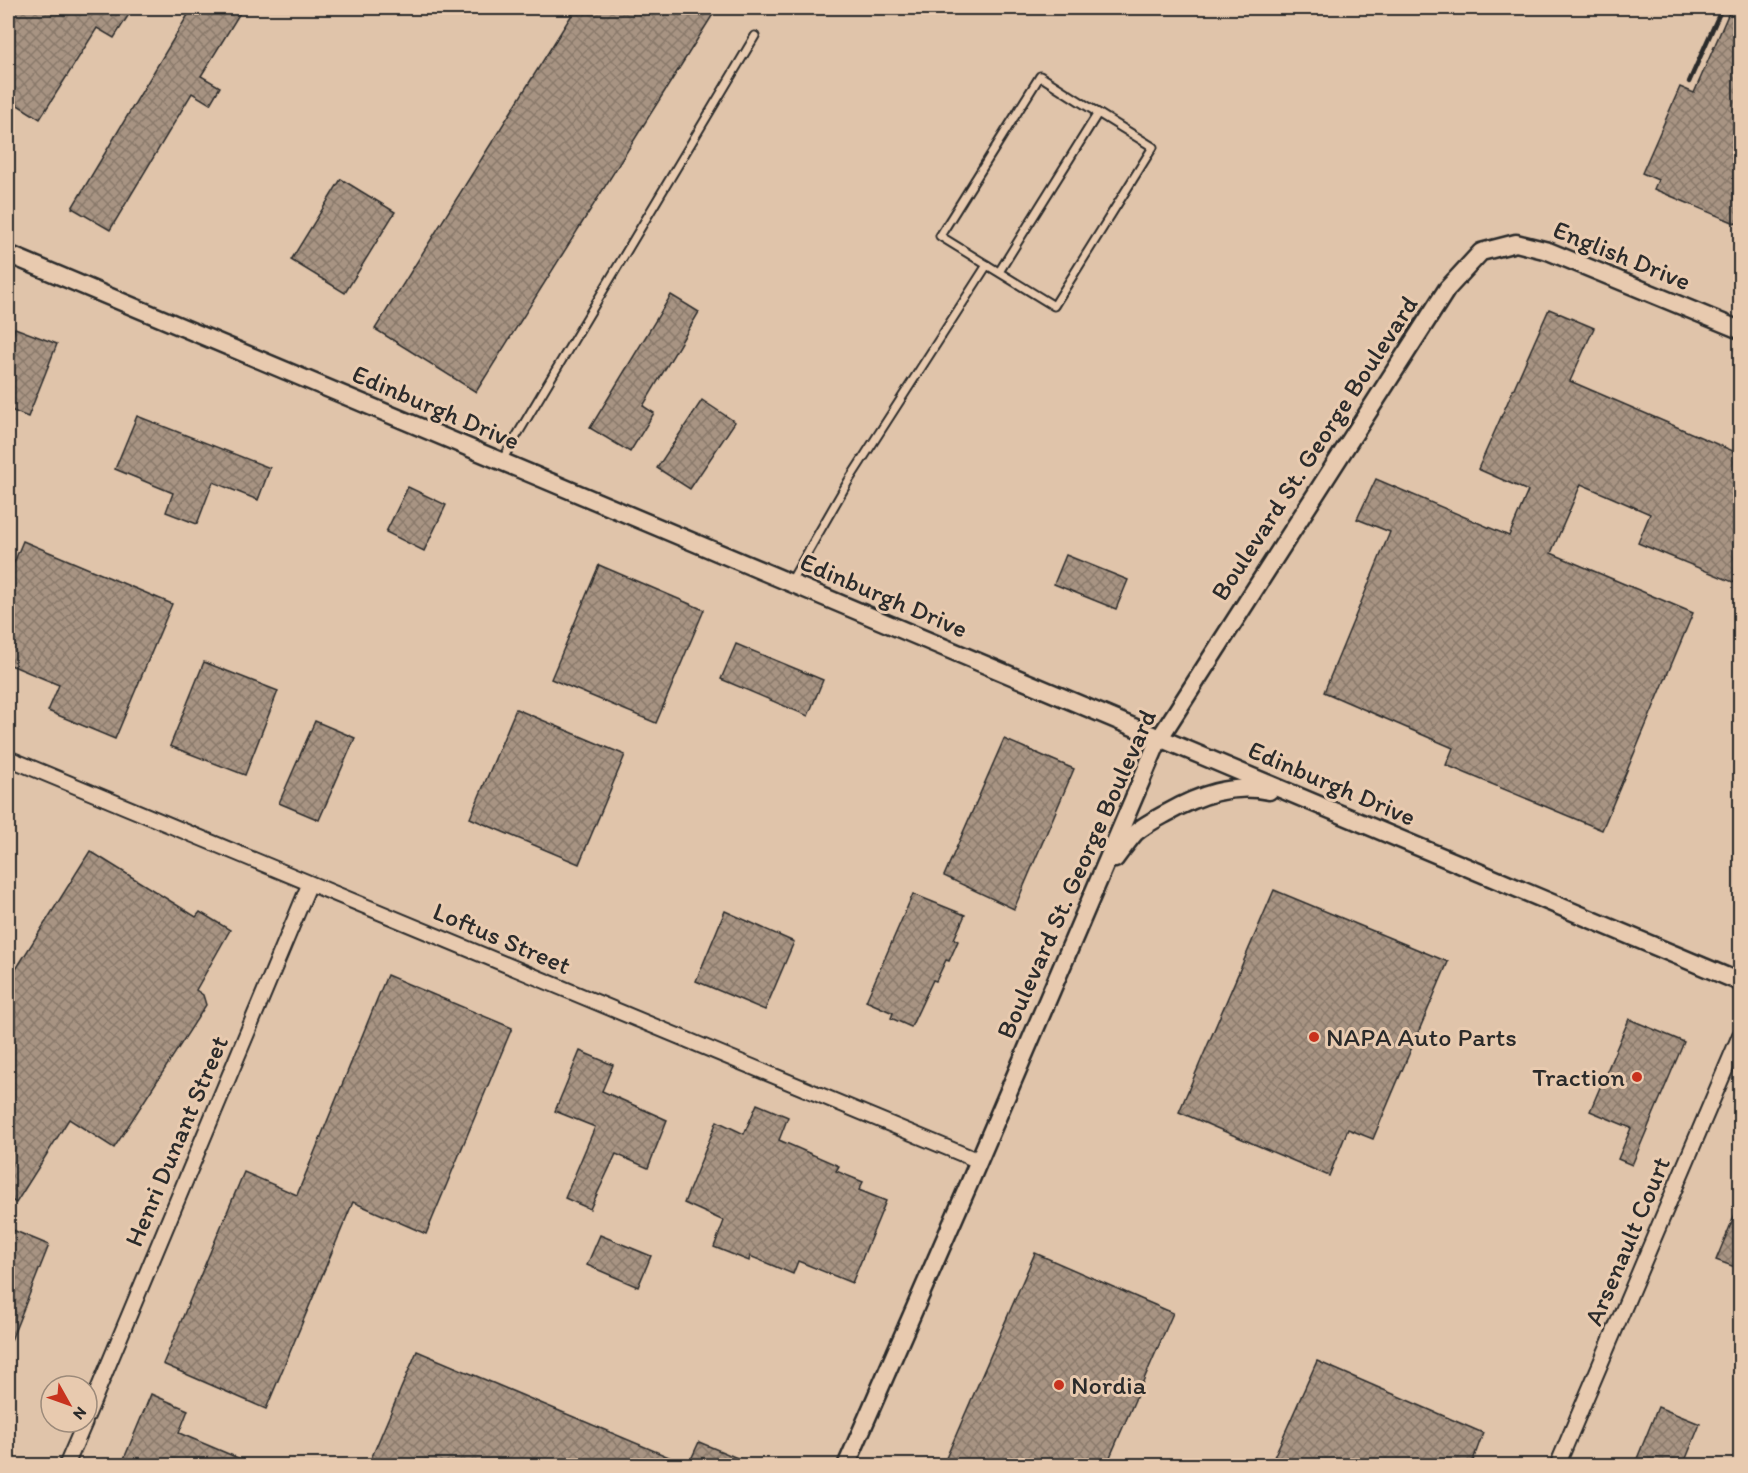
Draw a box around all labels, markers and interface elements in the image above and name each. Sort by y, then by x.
street label: English Drive [1549,213,1695,297]
street label: Boulevard St. George Boulevard [1203,290,1425,606]
street label: Edinburgh Drive [347,357,525,457]
street label: Edinburgh Drive [795,545,973,645]
street label: Boulevard St. George Boulevard [989,705,1163,1043]
street label: Edinburgh Drive [1243,733,1421,833]
street label: Loftus Street [428,895,576,981]
place label: NAPA Auto Parts [1326,1021,1517,1053]
street label: Henri Dunant Street [117,1030,235,1251]
marker: NAPA Auto Parts [1307,1030,1321,1044]
place label: Traction [1532,1061,1625,1093]
marker: Traction [1630,1070,1644,1084]
street label: Arsenault Court [1577,1152,1677,1330]
place label: Nordia [1071,1369,1147,1401]
north arrow [39,1374,99,1434]
marker: Nordia [1052,1378,1066,1392]
text: N [69,1403,91,1424]

